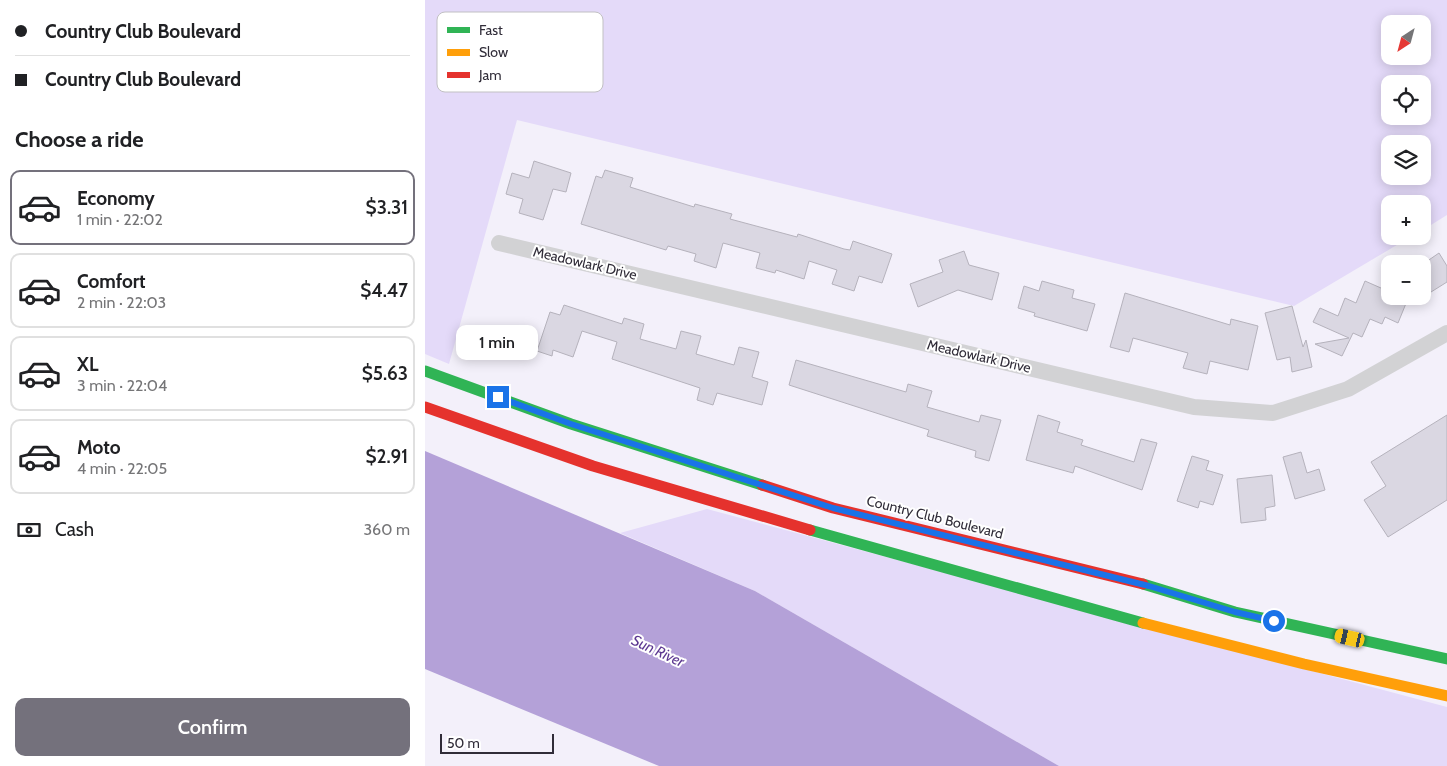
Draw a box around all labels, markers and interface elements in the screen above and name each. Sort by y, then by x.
legend [437,12,603,92]
north arrow [1381,15,1431,65]
map controls [1381,15,1431,305]
text: Country Club Boulevard [45,20,241,43]
text: Fast [479,21,503,39]
text: Slow [479,43,508,61]
text: Jam [478,66,501,84]
text: Country Club Boulevard [45,68,241,91]
button: locate [1381,75,1431,125]
text: Choose a ride [15,126,144,153]
button: layers [1381,135,1431,185]
icon: car [17,185,62,230]
text: Economy [77,187,155,210]
button: + [1381,195,1431,245]
text: $3.31 [366,196,408,219]
text: 1 min · 22:02 [77,210,163,229]
street label: Meadowlark Drive [531,242,639,284]
button: − [1381,255,1431,305]
icon: car [17,268,62,313]
text: Comfort [77,270,146,293]
text: $4.47 [360,279,408,302]
text: 2 min · 22:03 [77,293,166,312]
callout: 1 min [457,324,539,360]
text: 1 min [479,333,515,352]
street label: Meadowlark Drive [925,335,1033,377]
icon: car [17,351,62,396]
text: XL [77,353,98,376]
text: $5.63 [362,362,408,385]
text: 3 min · 22:04 [77,376,167,395]
route end [487,386,509,408]
icon: car [17,434,62,479]
text: Moto [77,436,121,459]
text: $2.91 [366,445,408,468]
text: 4 min · 22:05 [77,459,167,478]
street label: Country Club Boulevard [865,491,1005,543]
icon: cash [15,516,43,544]
text: Cash [55,518,94,541]
text: 360 m [363,520,410,539]
route start [1263,610,1285,632]
car [1333,627,1366,649]
water label: Sun River [629,631,688,672]
button: Confirm [15,698,410,756]
scale bar [440,731,554,754]
text: 50 m [447,734,480,752]

